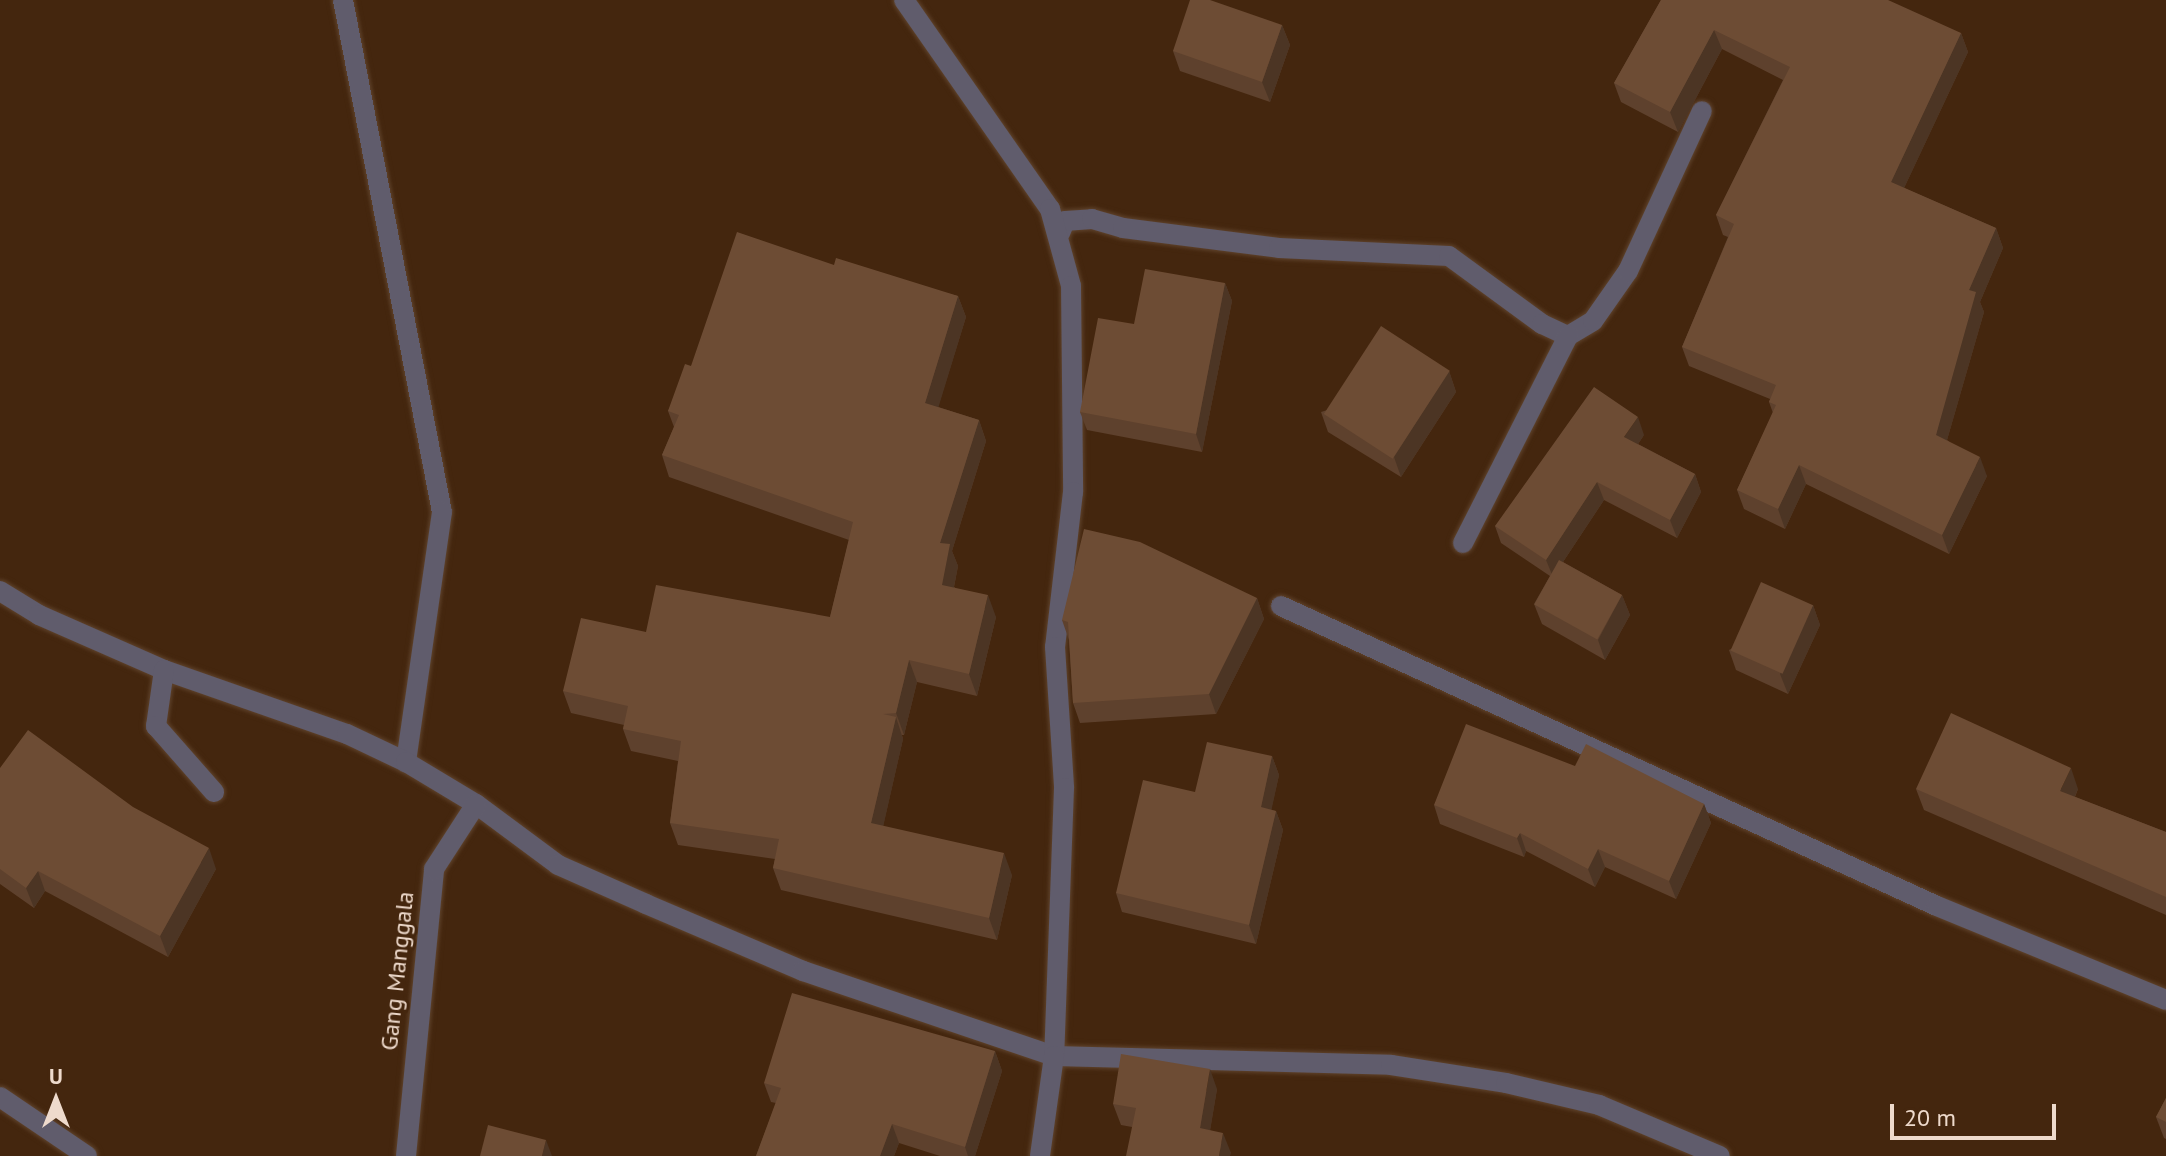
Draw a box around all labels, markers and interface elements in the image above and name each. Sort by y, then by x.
street label: Gang Manggala [374,890,420,1052]
north arrow [16,1060,96,1140]
text: U [49,1062,63,1090]
scale bar [1894,1088,2060,1138]
text: 20 m [1904,1102,1956,1133]

